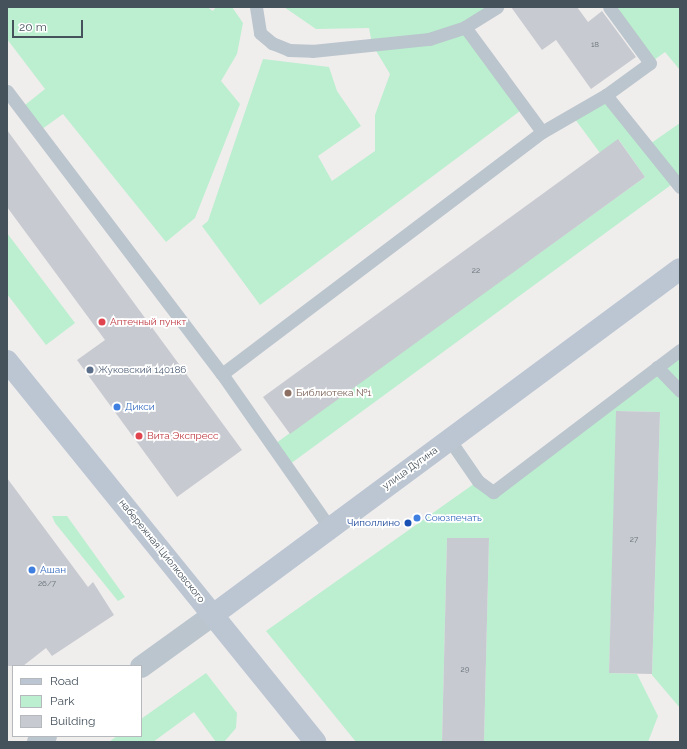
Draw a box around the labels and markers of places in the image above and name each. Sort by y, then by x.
place label: Аптечный пункт [110,316,186,328]
marker: Аптечный пункт [97,317,107,327]
place label: Жуковский 140186 [98,364,186,376]
marker: Жуковский 140186 [85,365,95,375]
place label: Библиотека №1 [296,387,372,399]
marker: Библиотека №1 [283,388,293,398]
place label: Дикси [125,401,155,413]
marker: Дикси [112,402,122,412]
place label: Вита Экспресс [147,430,219,442]
marker: Вита Экспресс [134,431,144,441]
place label: Союзпечать [425,512,482,524]
marker: Союзпечать [412,513,422,523]
place label: Чиполлино [347,517,400,529]
marker: Чиполлино [403,518,413,528]
place label: Ашан [40,564,66,576]
marker: Ашан [27,565,37,575]

